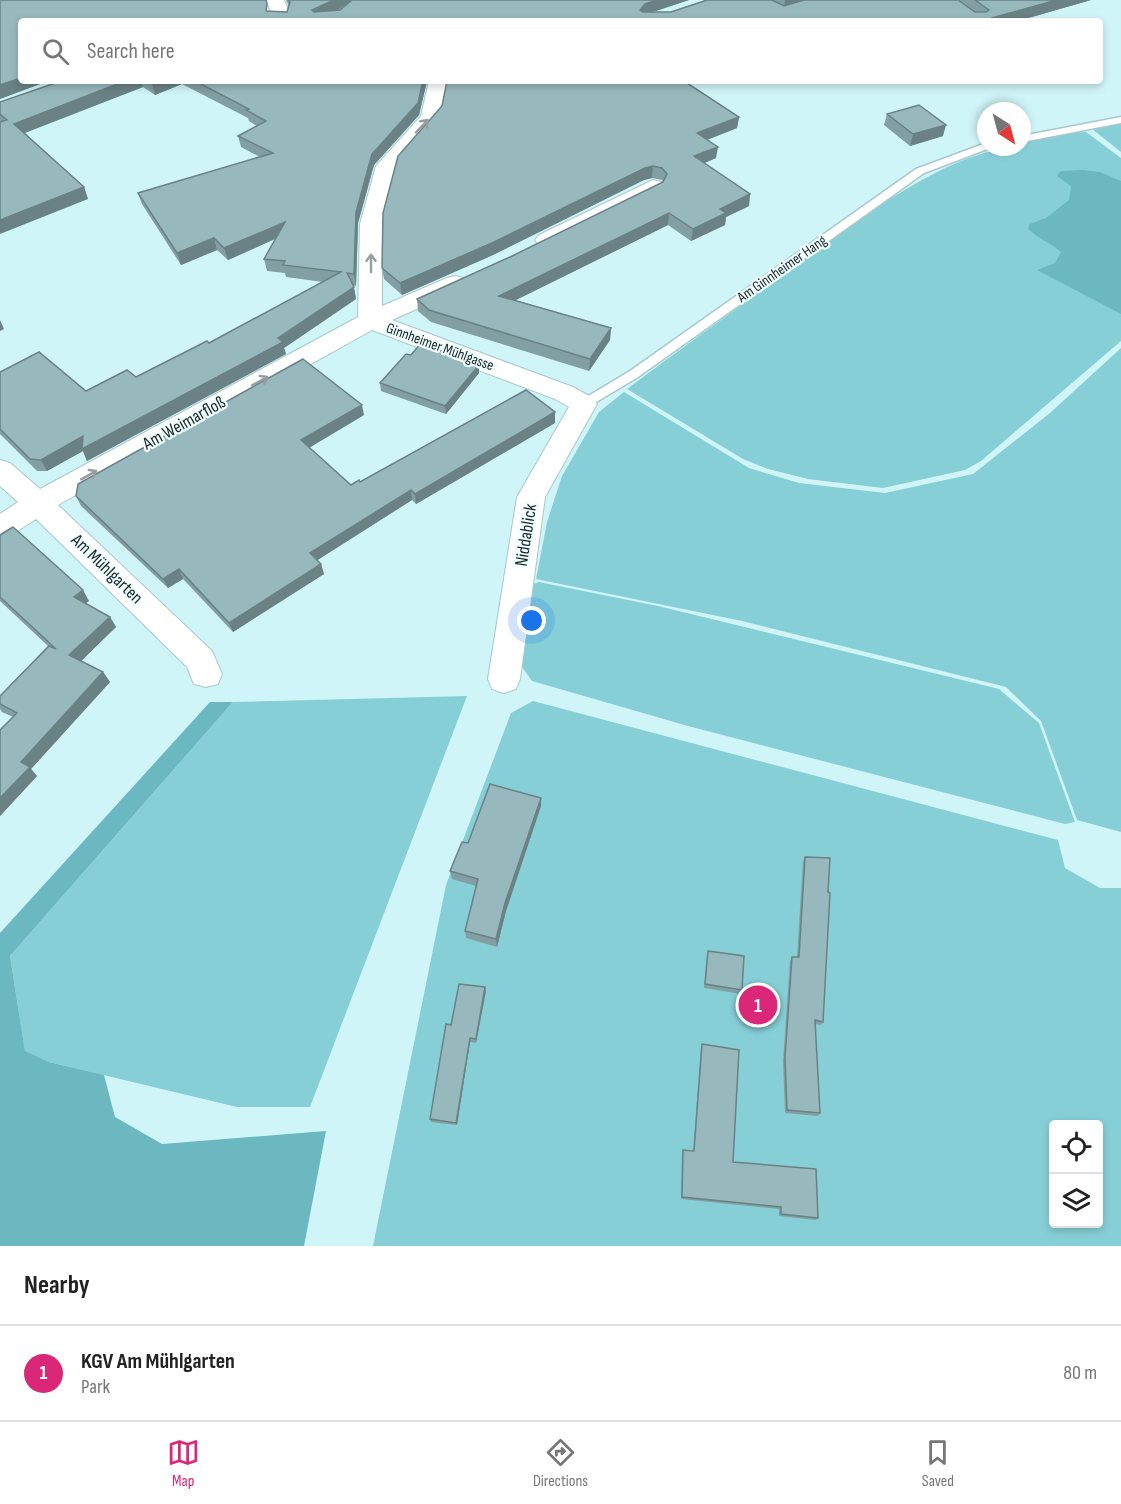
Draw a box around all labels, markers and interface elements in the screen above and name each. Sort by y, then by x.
search box [18,18,1103,84]
icon: search [39,35,72,68]
text: Search here [87,38,174,65]
north arrow [977,102,1031,156]
one-way arrow [415,119,429,134]
street label: Am Ginnheimer Hang [733,231,831,308]
one-way arrow [365,253,377,273]
street label: Ginnheimer Mühlgasse [384,319,496,375]
one-way arrow [251,375,268,387]
street label: Am Weimarfloß [138,391,229,455]
one-way arrow [80,469,97,481]
street label: Niddablick [511,502,541,568]
street label: Am Mühlgarten [66,529,147,608]
your location [517,606,546,635]
pin: 1 [738,982,777,1028]
map controls [1049,1120,1103,1228]
button: locate [1049,1120,1103,1174]
button: layers [1049,1174,1103,1228]
text: Nearby [24,1270,90,1301]
text: KGV Am Mühlgarten [81,1348,235,1375]
text: 1 [40,1361,47,1385]
text: 80 m [1063,1361,1097,1385]
text: Park [81,1375,110,1399]
tab: Map [167,1436,200,1491]
tab: Directions [533,1436,588,1491]
tab: Saved [921,1436,954,1491]

